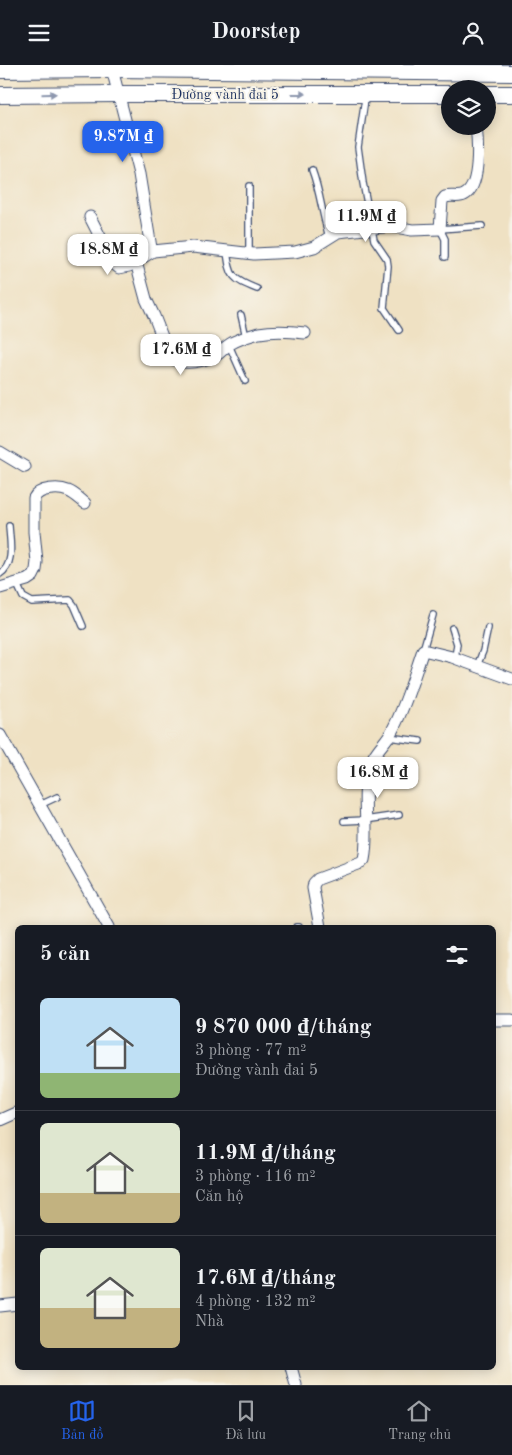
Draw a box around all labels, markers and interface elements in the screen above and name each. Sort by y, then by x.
icon: menu [25,19,53,47]
icon: person [459,19,487,47]
text: Doorstep [212,21,300,43]
map controls [441,80,496,135]
button: layers [441,80,496,135]
street label: Đường vành đai 5 [171,88,279,102]
one-way arrow [41,90,57,98]
one-way arrow [291,90,307,98]
pin: 9.87M ₫ [77,121,169,163]
text: 9.87M ₫ [93,129,153,145]
pin: 11.9M ₫ [320,201,412,243]
text: 11.9M ₫ [336,209,396,225]
pin: 18.8M ₫ [62,233,154,276]
text: 18.8M ₫ [78,242,138,258]
pin: 17.6M ₫ [135,333,227,376]
text: 17.6M ₫ [151,342,211,358]
pin: 16.8M ₫ [332,757,424,799]
text: 16.8M ₫ [348,765,408,781]
icon: filters [443,941,471,969]
text: 5 căn [40,944,90,965]
text: 9 870 000 ₫/tháng [195,1017,372,1038]
icon: home [80,1018,140,1078]
text: 3 phòng · 77 m² [195,1043,306,1059]
text: Đường vành đai 5 [195,1063,318,1079]
icon: home [80,1143,140,1203]
text: 11.9M ₫/tháng [195,1143,336,1164]
text: 3 phòng · 116 m² [195,1169,316,1185]
text: Căn hộ [195,1189,243,1205]
icon: home [80,1268,140,1328]
text: 17.6M ₫/tháng [195,1268,336,1289]
text: 4 phòng · 132 m² [195,1294,316,1310]
text: Nhà [195,1314,224,1330]
tab: Bản đồ [61,1397,103,1444]
tab: Đã lưu [226,1397,266,1444]
tab: Trang chủ [388,1397,451,1444]

